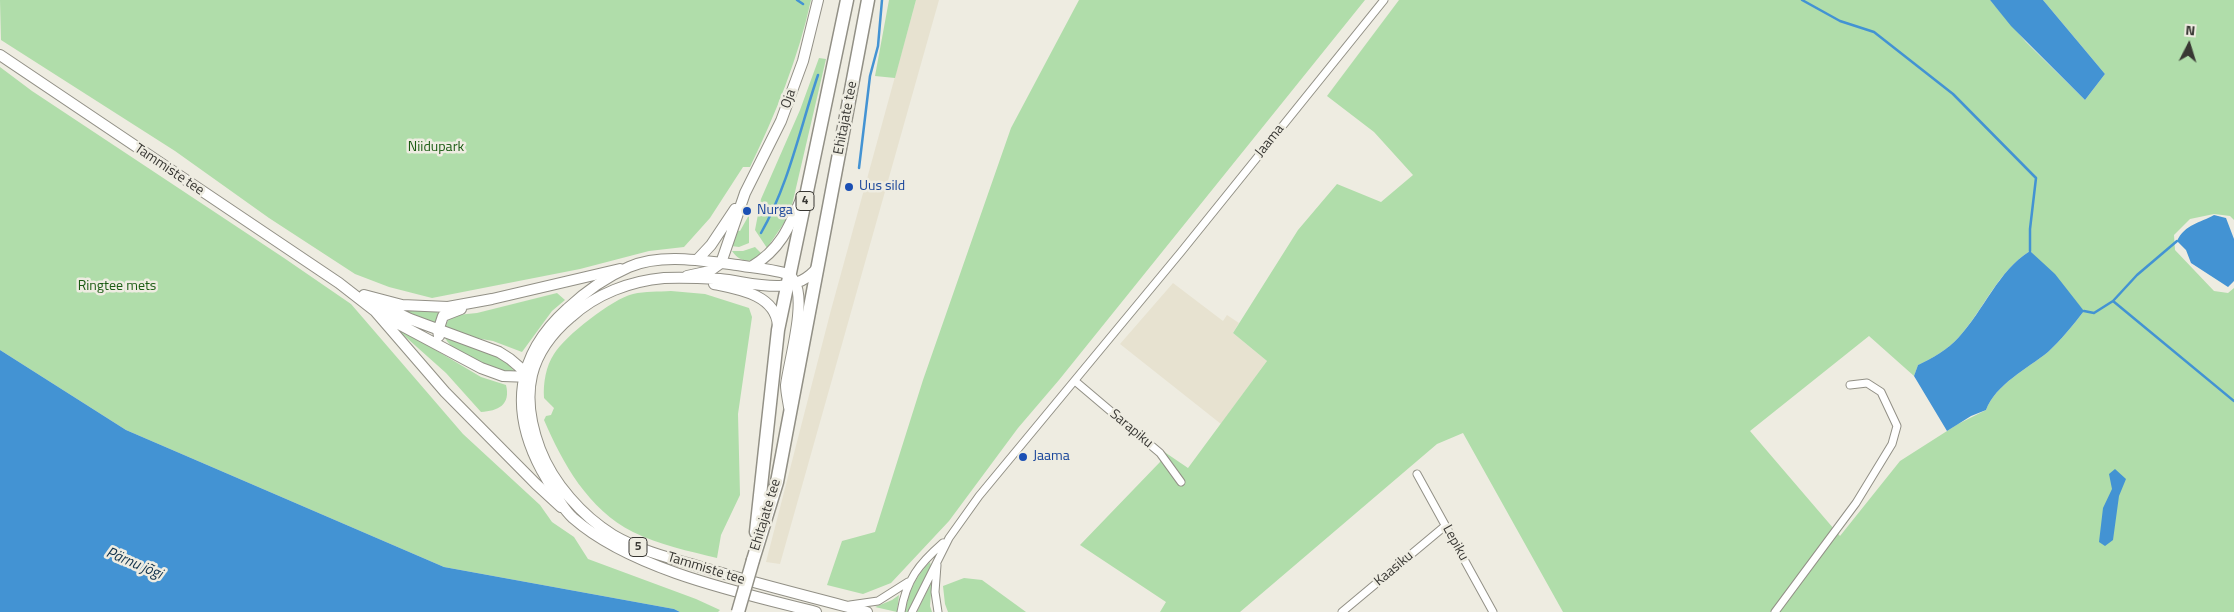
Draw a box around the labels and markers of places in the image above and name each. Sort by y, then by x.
place label: Uus sild [859,179,905,195]
marker: Uus sild [843,181,855,193]
place label: Nurga [757,203,793,219]
marker: Nurga [741,205,753,217]
place label: Jaama [1033,449,1070,465]
marker: Jaama [1017,451,1029,463]

